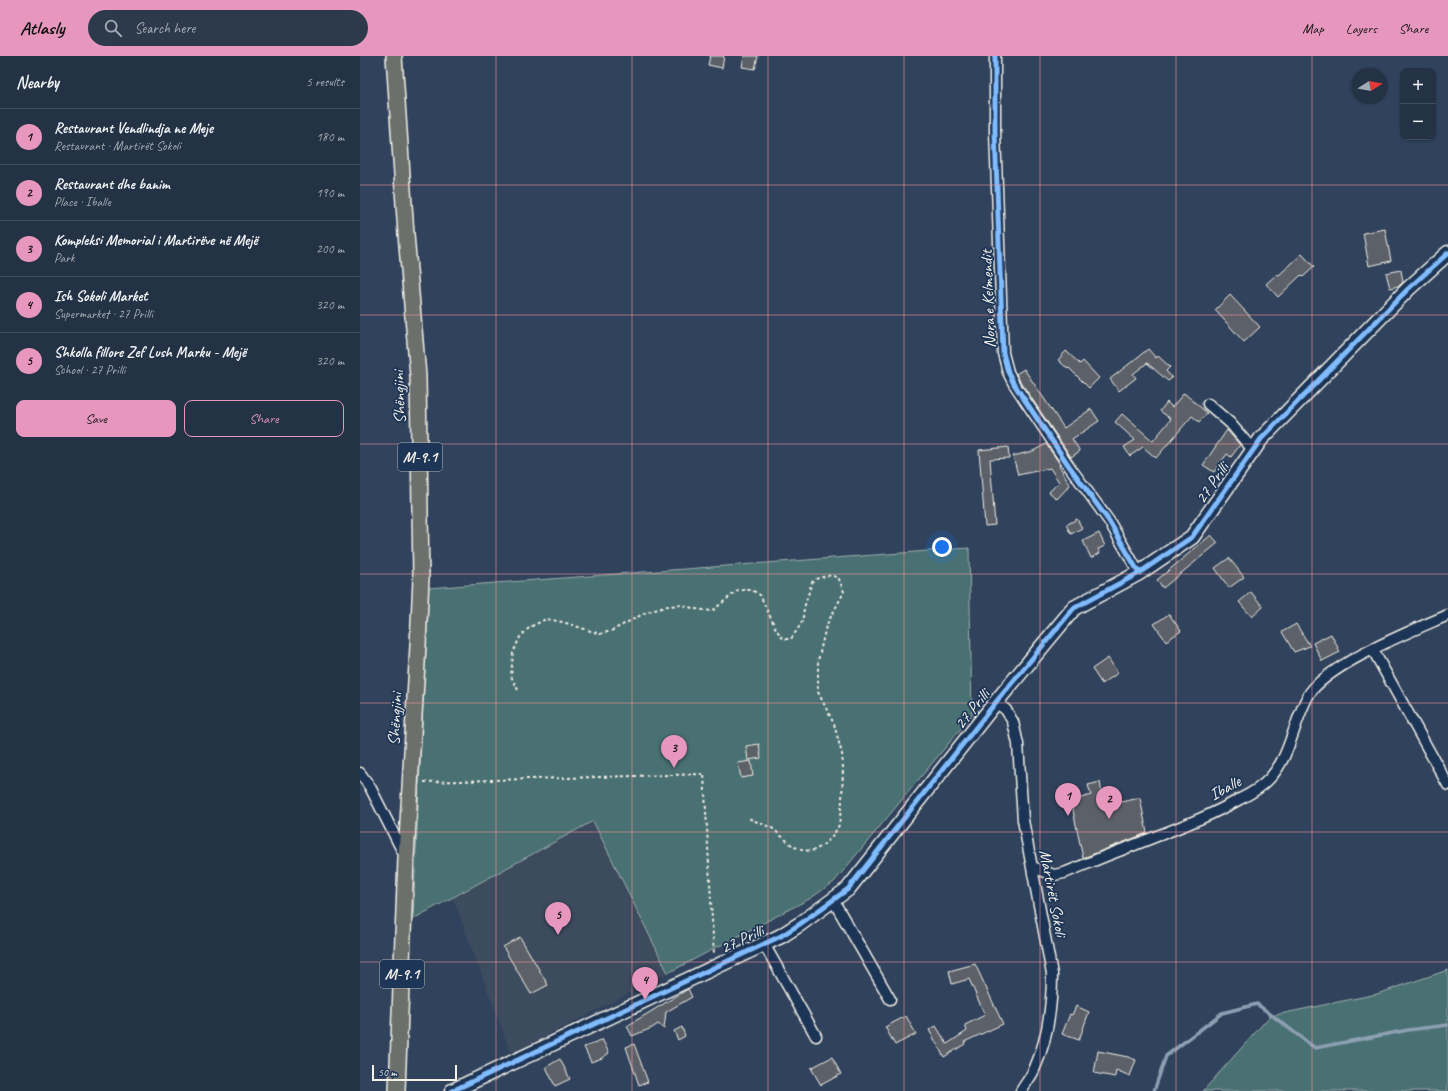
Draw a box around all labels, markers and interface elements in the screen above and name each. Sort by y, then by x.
search box [88,10,368,46]
text: Atlasly [20,16,64,40]
icon: search [102,17,124,39]
text: Search here [134,19,195,38]
text: Map [1302,20,1324,37]
text: Layers [1346,20,1377,37]
text: Share [1399,20,1428,37]
north arrow [1352,68,1388,104]
map controls [1400,68,1436,140]
button: + [1400,68,1436,104]
text: Nearby [16,72,59,93]
text: 5 results [306,74,344,90]
button: − [1400,104,1436,140]
text: Restaurant Vendlindja ne Meje [54,119,213,138]
text: 1 [26,129,32,145]
text: 180 m [316,129,344,145]
text: Restaurant · Martirët Sokoli [54,138,181,154]
text: Restaurant dhe banim [54,175,170,194]
text: 2 [26,185,32,201]
text: 190 m [316,185,344,201]
text: Place · Iballe [54,194,111,210]
text: Kompleksi Memorial i Martirëve në Mejë [54,231,257,250]
text: 3 [26,241,32,257]
text: 200 m [316,241,344,257]
street label: Nora e Kelmendit [976,247,1000,348]
text: Park [54,250,75,266]
text: Ish Sokoli Market [54,287,147,306]
text: 4 [26,297,32,313]
text: 320 m [316,297,344,313]
text: Supermarket · 27 Prilli [54,306,153,322]
text: Shkolla fillore Zef Lush Marku - Mejë [54,343,246,362]
text: 5 [26,353,32,369]
text: 320 m [316,353,344,369]
text: School · 27 Prilli [54,362,126,378]
street label: Shëngjini [388,368,410,424]
button: Save [16,400,176,437]
button: Share [184,400,344,437]
road number: M-9.1 [398,443,442,471]
street label: 27 Prilli [1190,457,1235,508]
your location [932,537,952,557]
street label: 27 Prilli [949,683,996,733]
street label: Shëngjini [383,690,407,746]
pin: 3 [661,735,687,768]
street label: Iballe [1206,770,1246,805]
pin: 1 [1055,783,1081,816]
pin: 2 [1096,786,1122,819]
street label: Martirët Sokoli [1034,848,1072,941]
pin: 5 [545,902,571,935]
street label: 27 Prilli [717,919,769,958]
road number: M-9.1 [380,960,424,988]
pin: 4 [632,967,658,1000]
scale bar [372,1063,457,1082]
text: 50 m [378,1065,397,1079]

